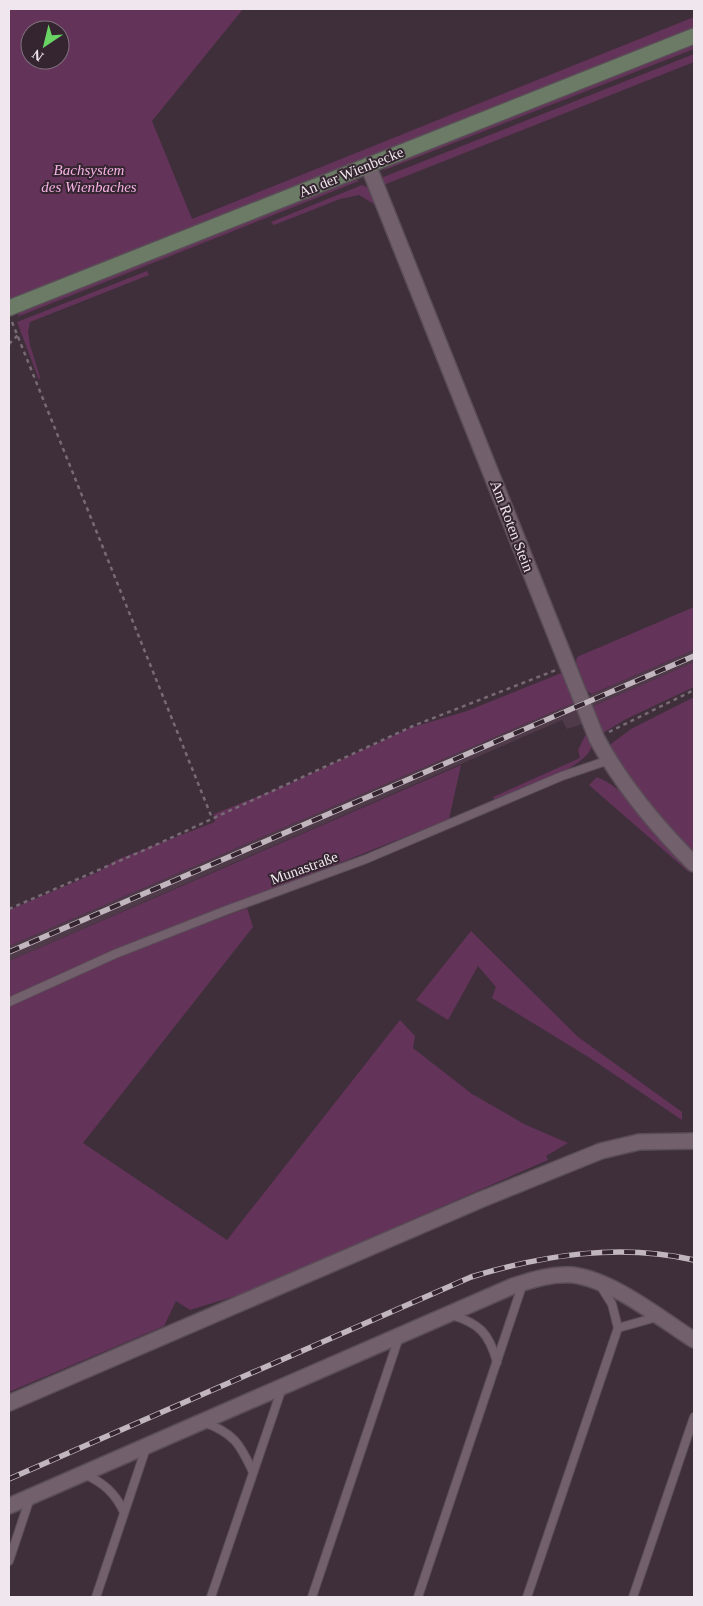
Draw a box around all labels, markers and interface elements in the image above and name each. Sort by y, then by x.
north arrow [20,20,70,70]
text: N [29,46,46,64]
street label: An der Wienbecke [296,144,406,200]
park label: Bachsystem des Wienbaches [41,162,137,195]
street label: Am Roten Stein [487,478,537,574]
street label: Munastraße [268,848,340,888]

